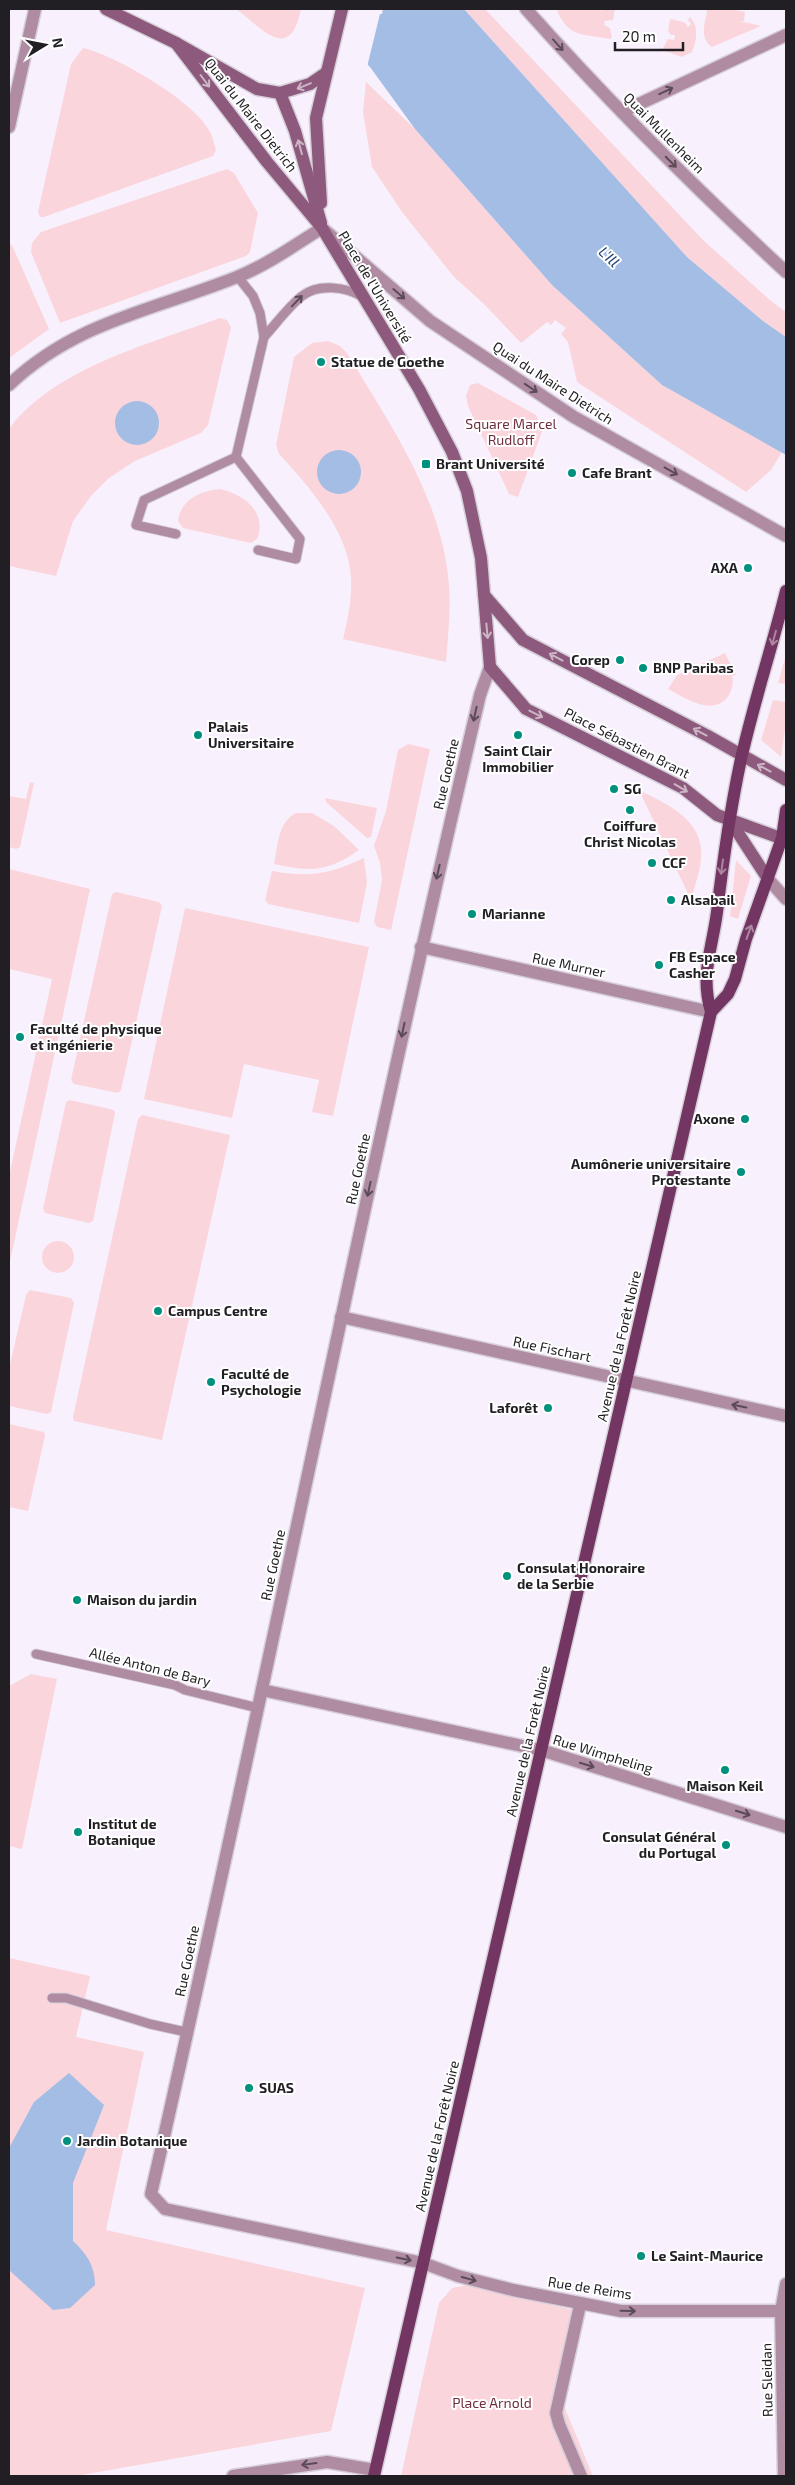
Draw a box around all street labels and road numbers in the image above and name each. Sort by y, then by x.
street label: Quai du Maire Dietrich [202,54,301,175]
street label: Quai Mullenheim [620,89,708,177]
street label: Place de l'Université [335,228,416,346]
street label: Quai du Maire Dietrich [490,337,617,428]
street label: Place Sébastien Brant [562,704,693,782]
street label: Rue Goethe [429,737,462,811]
street label: Rue Murner [531,948,608,981]
street label: Rue Goethe [342,1132,373,1206]
street label: Avenue de la Forêt Noire [593,1269,644,1423]
street label: Rue Fischart [512,1332,593,1365]
street label: Rue Goethe [257,1528,288,1602]
street label: Allée Anton de Bary [88,1643,213,1690]
street label: Avenue de la Forêt Noire [502,1664,553,1818]
street label: Rue Wimpheling [551,1730,655,1777]
street label: Rue Goethe [171,1924,202,1998]
street label: Avenue de la Forêt Noire [411,2059,462,2213]
street label: Rue de Reims [547,2272,633,2303]
street label: Rue Sleidan [757,2343,776,2417]

